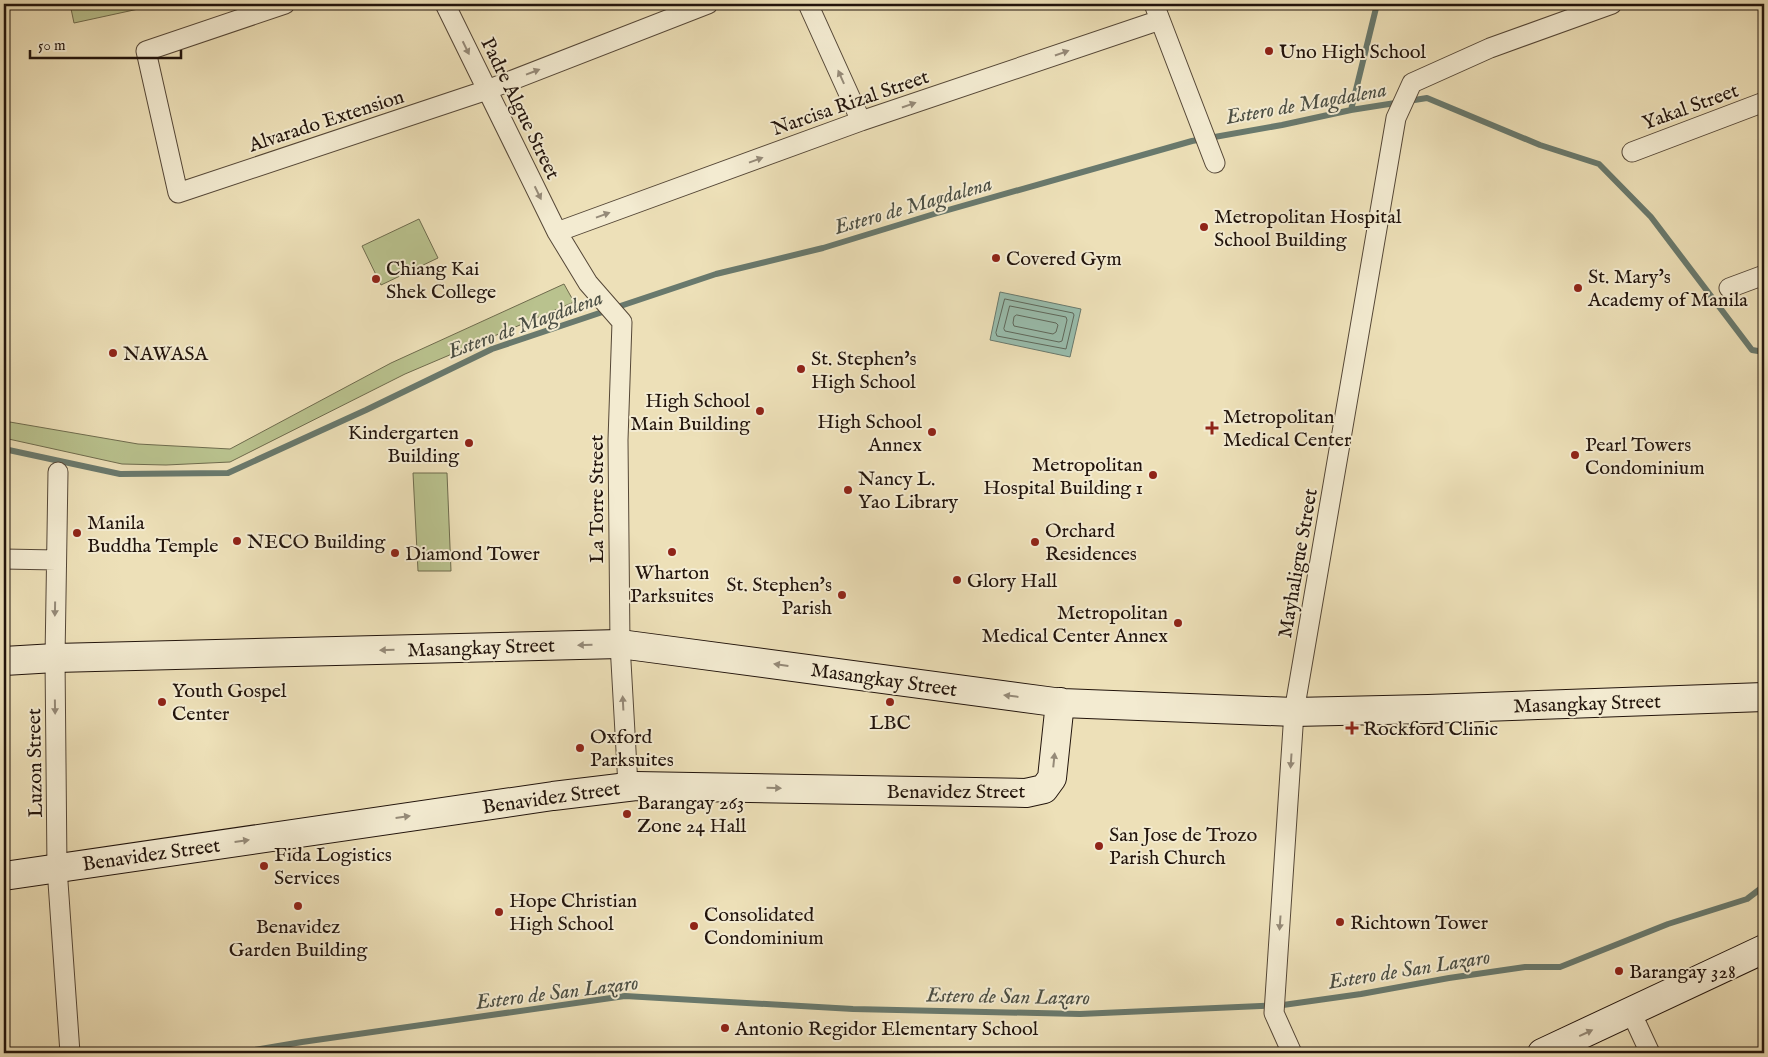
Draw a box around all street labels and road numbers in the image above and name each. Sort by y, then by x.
street label: Padre Algue Street [474,33,565,184]
street label: Narcisa Rizal Street [769,65,933,142]
street label: Yakal Street [1639,78,1742,136]
street label: Alvarado Extension [245,84,408,159]
street label: La Torre Street [585,435,610,563]
street label: Mayhaligue Street [1273,486,1324,640]
street label: Masangkay Street [407,633,555,664]
street label: Masangkay Street [809,658,959,703]
street label: Masangkay Street [1513,689,1661,720]
street label: Luzon Street [22,708,49,818]
street label: Benavidez Street [481,776,622,821]
street label: Benavidez Street [887,780,1026,805]
street label: Benavidez Street [81,833,222,878]

